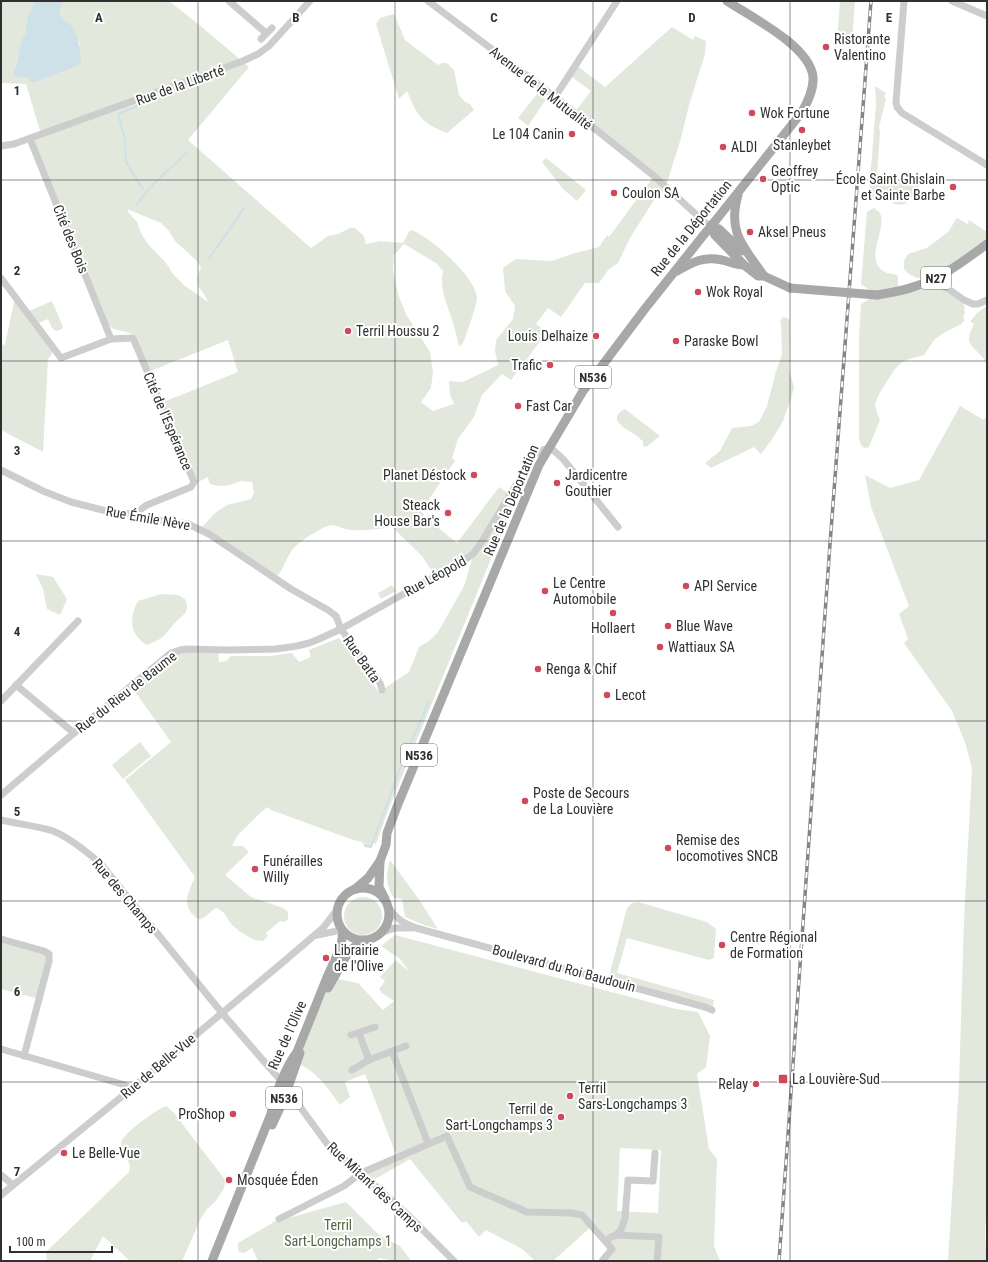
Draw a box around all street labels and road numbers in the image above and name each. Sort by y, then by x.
street label: Avenue de la Mutualité [487,43,596,133]
street label: Rue de la Liberté [134,62,227,108]
street label: Rue de la Déportation [647,177,735,279]
street label: Cité des Bois [50,202,92,276]
road number: N27 [921,267,951,289]
road number: N536 [575,366,611,388]
street label: Cité de l'Espérance [140,370,196,473]
street label: Rue de la Déportation [480,442,542,558]
street label: Rue Émile Nève [105,502,192,533]
street label: Rue Léopold [401,552,469,600]
street label: Rue Batta [340,633,384,685]
street label: Rue du Rieu de Baume [73,648,180,736]
road number: N536 [401,744,437,766]
street label: Rue des Champs [89,855,161,937]
street label: Boulevard du Roi Baudouin [491,941,637,995]
street label: Rue de l'Olive [265,998,309,1072]
street label: Rue de Belle-Vue [117,1030,199,1102]
road number: N536 [266,1087,302,1109]
street label: Rue Mitant des Camps [324,1139,426,1235]

